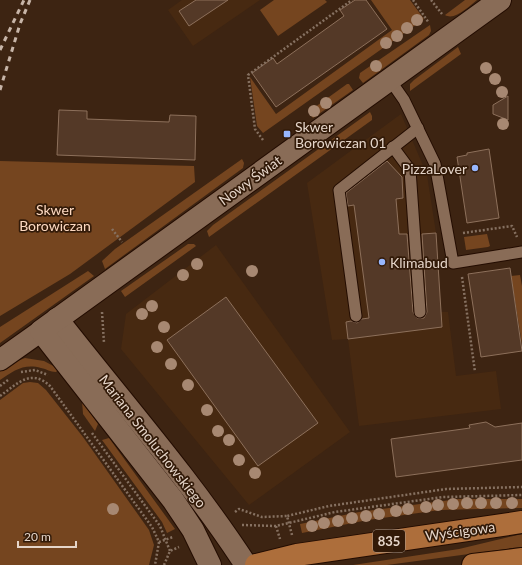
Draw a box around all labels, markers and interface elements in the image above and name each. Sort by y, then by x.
place label: Skwer Borowiczan 01 [295,118,387,151]
marker: Skwer Borowiczan 01 [282,129,292,139]
street label: Nowy Świat [215,152,285,208]
place label: PizzaLover [402,160,467,177]
marker: PizzaLover [470,163,480,173]
park label: Skwer Borowiczan [19,201,91,234]
place label: Klimabud [390,254,448,271]
marker: Klimabud [377,257,387,267]
street label: Mariana Smoluchowskiego [96,371,210,511]
street label: Wyścigowa [424,518,496,544]
scale bar [18,523,76,549]
text: 20 m [24,529,51,544]
road number: 835 [373,530,405,552]

